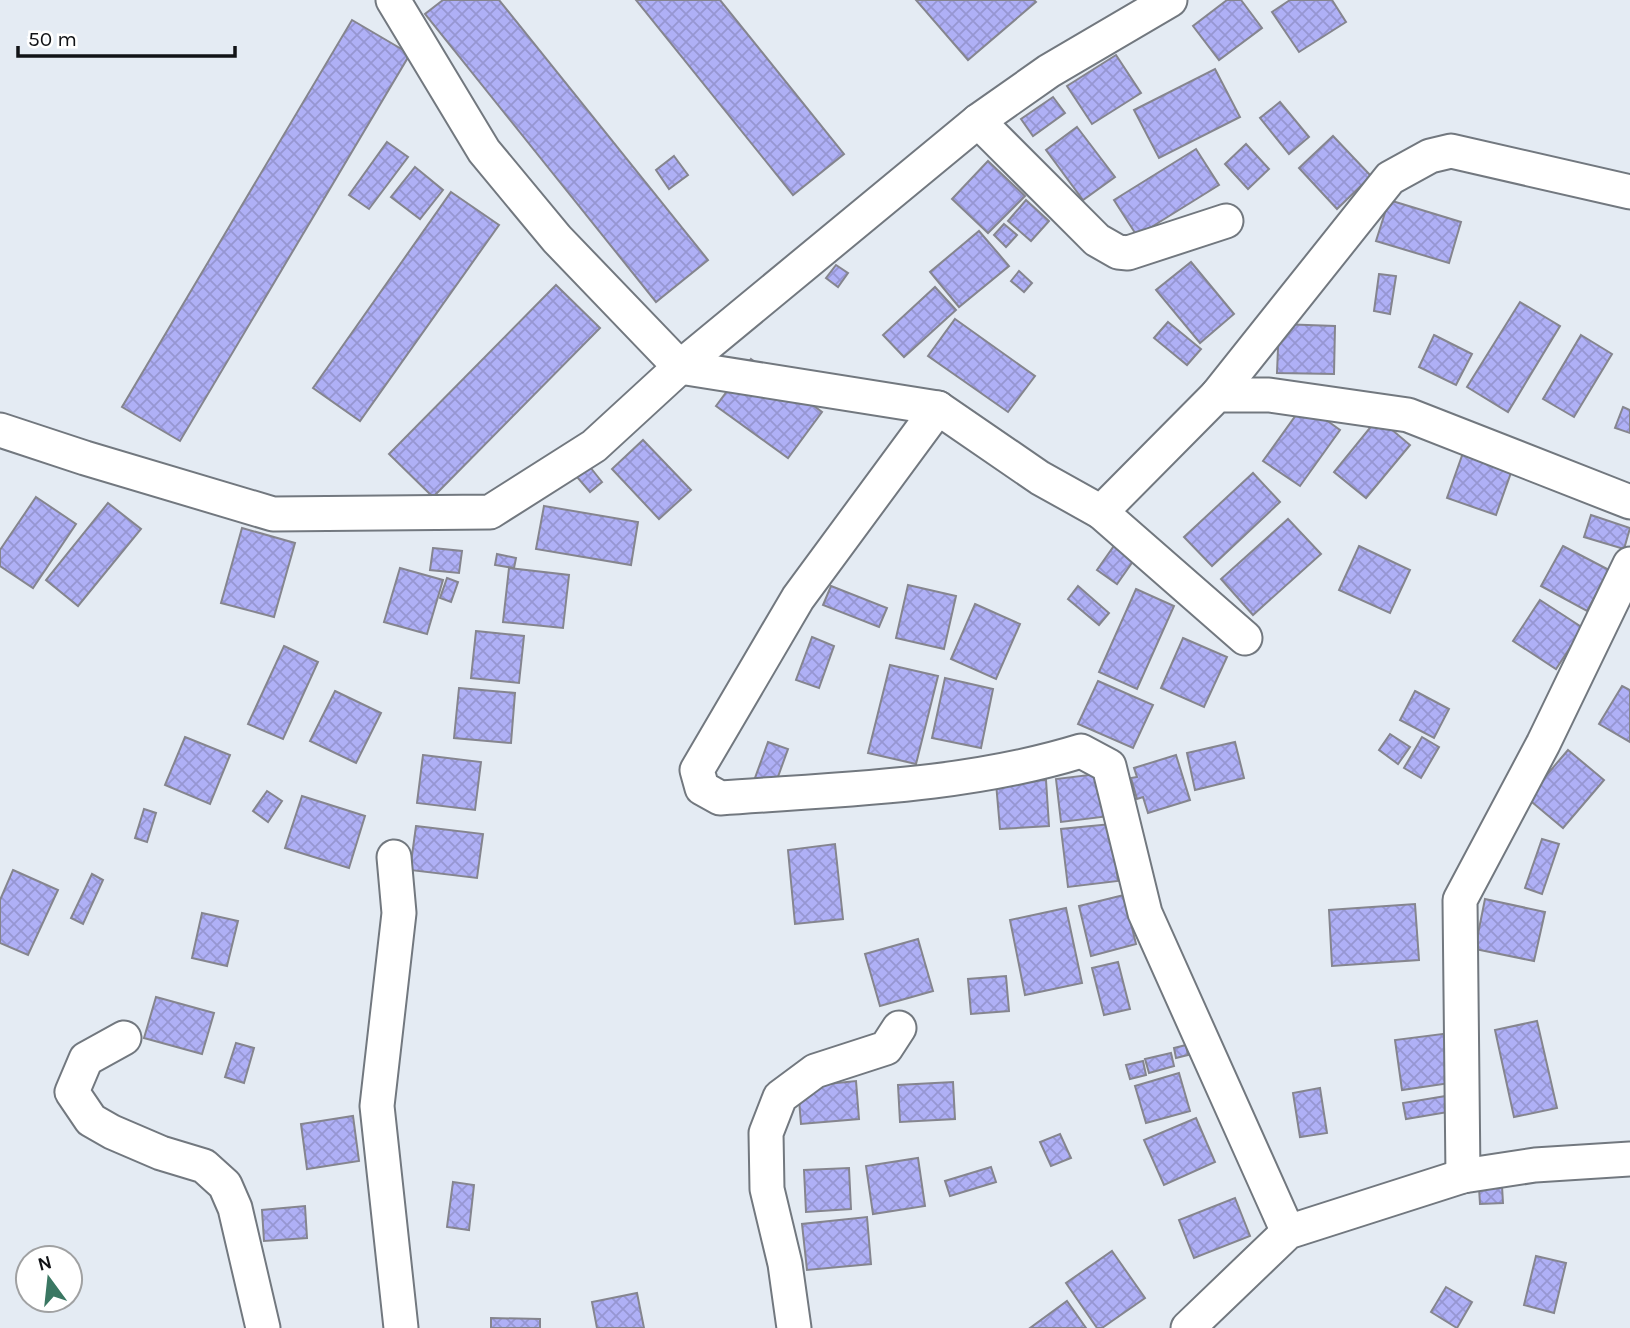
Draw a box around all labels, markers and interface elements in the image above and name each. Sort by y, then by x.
scale bar [18,14,234,58]
text: 50 m [28,27,77,51]
north arrow [14,1244,84,1314]
text: N [35,1251,54,1276]

